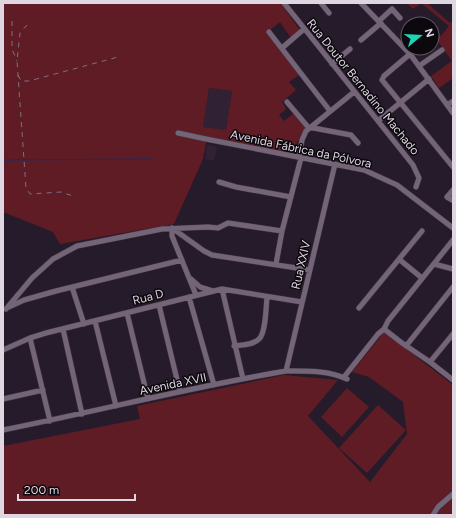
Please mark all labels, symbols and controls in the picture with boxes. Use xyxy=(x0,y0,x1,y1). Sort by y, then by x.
street label: Rua Doutor Bernadino Machado xyxy=(304,16,422,158)
north arrow xyxy=(400,16,440,56)
text: N xyxy=(422,27,437,39)
street label: Avenida Fábrica da Pólvora xyxy=(229,127,373,171)
street label: Rua XXIV xyxy=(289,239,314,291)
street label: Rua D xyxy=(131,286,165,308)
street label: Avenida XVII xyxy=(138,370,208,398)
scale bar xyxy=(18,476,135,502)
text: 200 m xyxy=(24,483,59,497)

